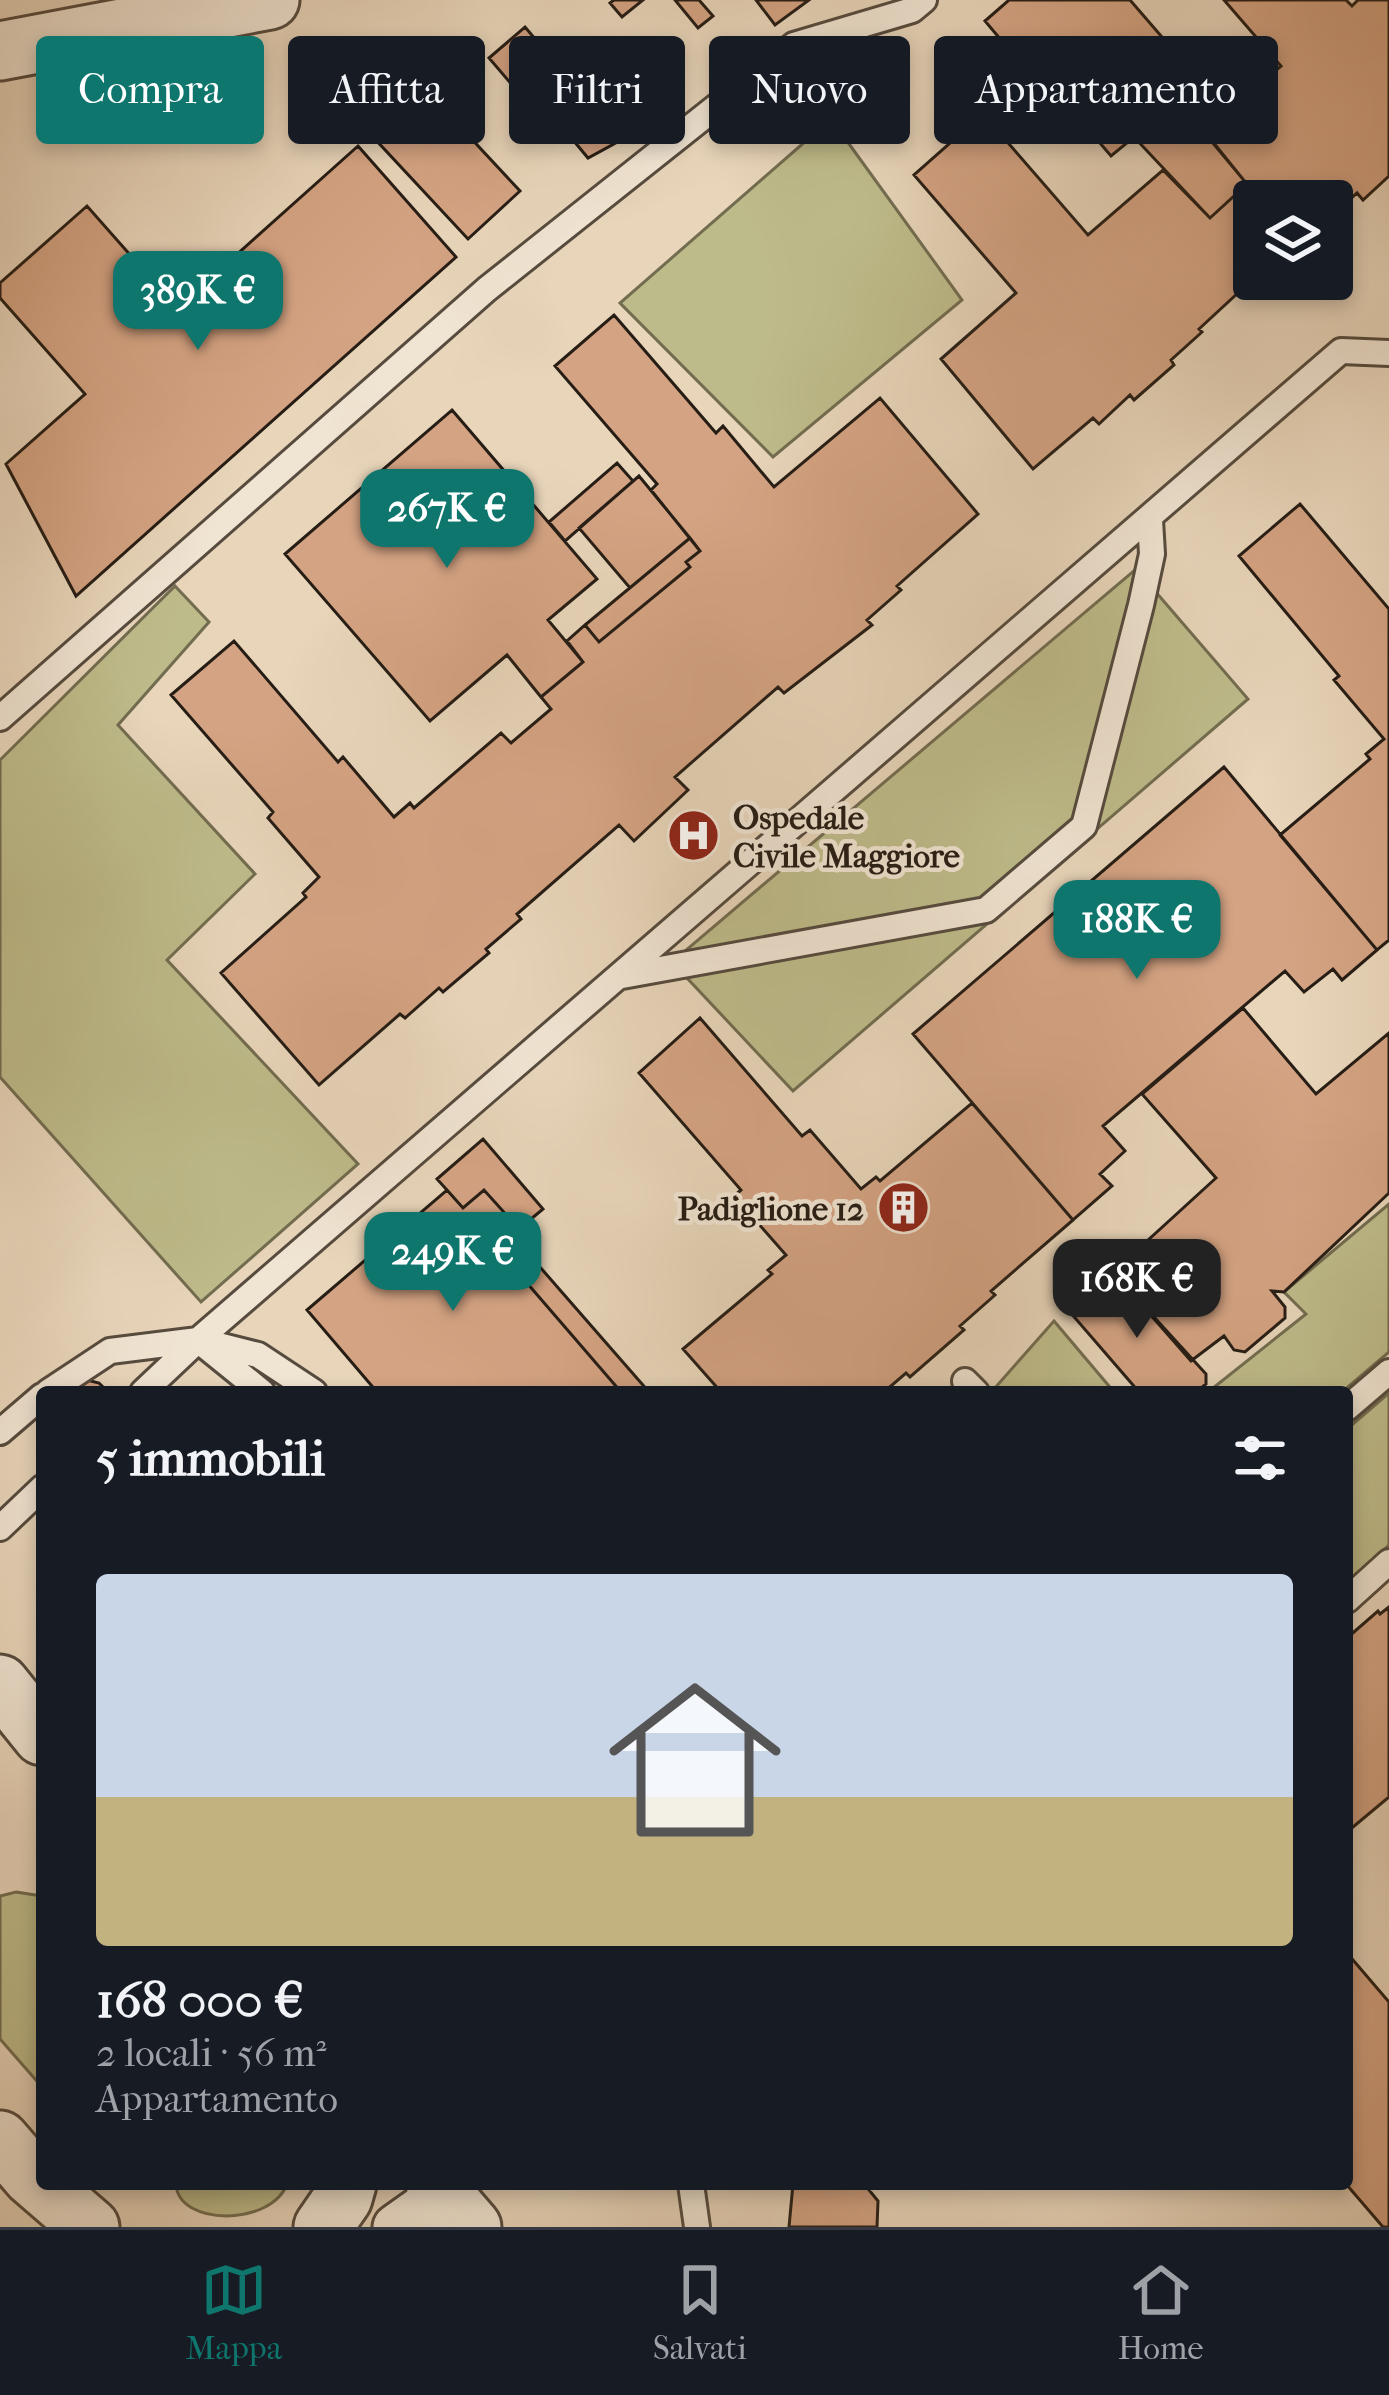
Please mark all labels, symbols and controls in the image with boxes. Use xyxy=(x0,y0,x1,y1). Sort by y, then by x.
chip: Compra xyxy=(36,36,264,144)
chip: Affitta xyxy=(288,36,485,144)
chip: Filtri xyxy=(509,36,685,144)
chip: Nuovo xyxy=(709,36,910,144)
chip: Appartamento xyxy=(934,36,1278,144)
map controls xyxy=(1233,180,1353,300)
button: layers xyxy=(1233,180,1353,300)
pin: 389K € xyxy=(100,251,296,353)
text: 389K € xyxy=(140,267,256,313)
pin: 267K € xyxy=(349,469,545,571)
text: 267K € xyxy=(387,485,507,531)
place label: Ospedale Civile Maggiore xyxy=(733,799,961,876)
hospital icon: Ospedale Civile Maggiore xyxy=(666,808,722,864)
pin: 188K € xyxy=(1039,880,1235,982)
text: 188K € xyxy=(1080,896,1194,942)
building icon: Padiglione 12 xyxy=(875,1180,931,1236)
place label: Padiglione 12 xyxy=(678,1190,864,1229)
pin: 249K € xyxy=(355,1212,551,1314)
text: 249K € xyxy=(391,1228,515,1274)
pin: 168K € xyxy=(1039,1239,1235,1341)
text: 168K € xyxy=(1080,1255,1194,1301)
icon: filters xyxy=(1227,1425,1293,1491)
text: 5 immobili xyxy=(96,1428,325,1488)
icon: home xyxy=(587,1652,803,1868)
text: 168 000 € xyxy=(96,1970,304,2030)
text: 2 locali · 56 m² xyxy=(96,2030,327,2076)
text: Appartamento xyxy=(96,2076,338,2122)
tab: Mappa xyxy=(185,2257,282,2368)
tab: Salvati xyxy=(653,2257,747,2368)
tab: Home xyxy=(1118,2257,1204,2368)

